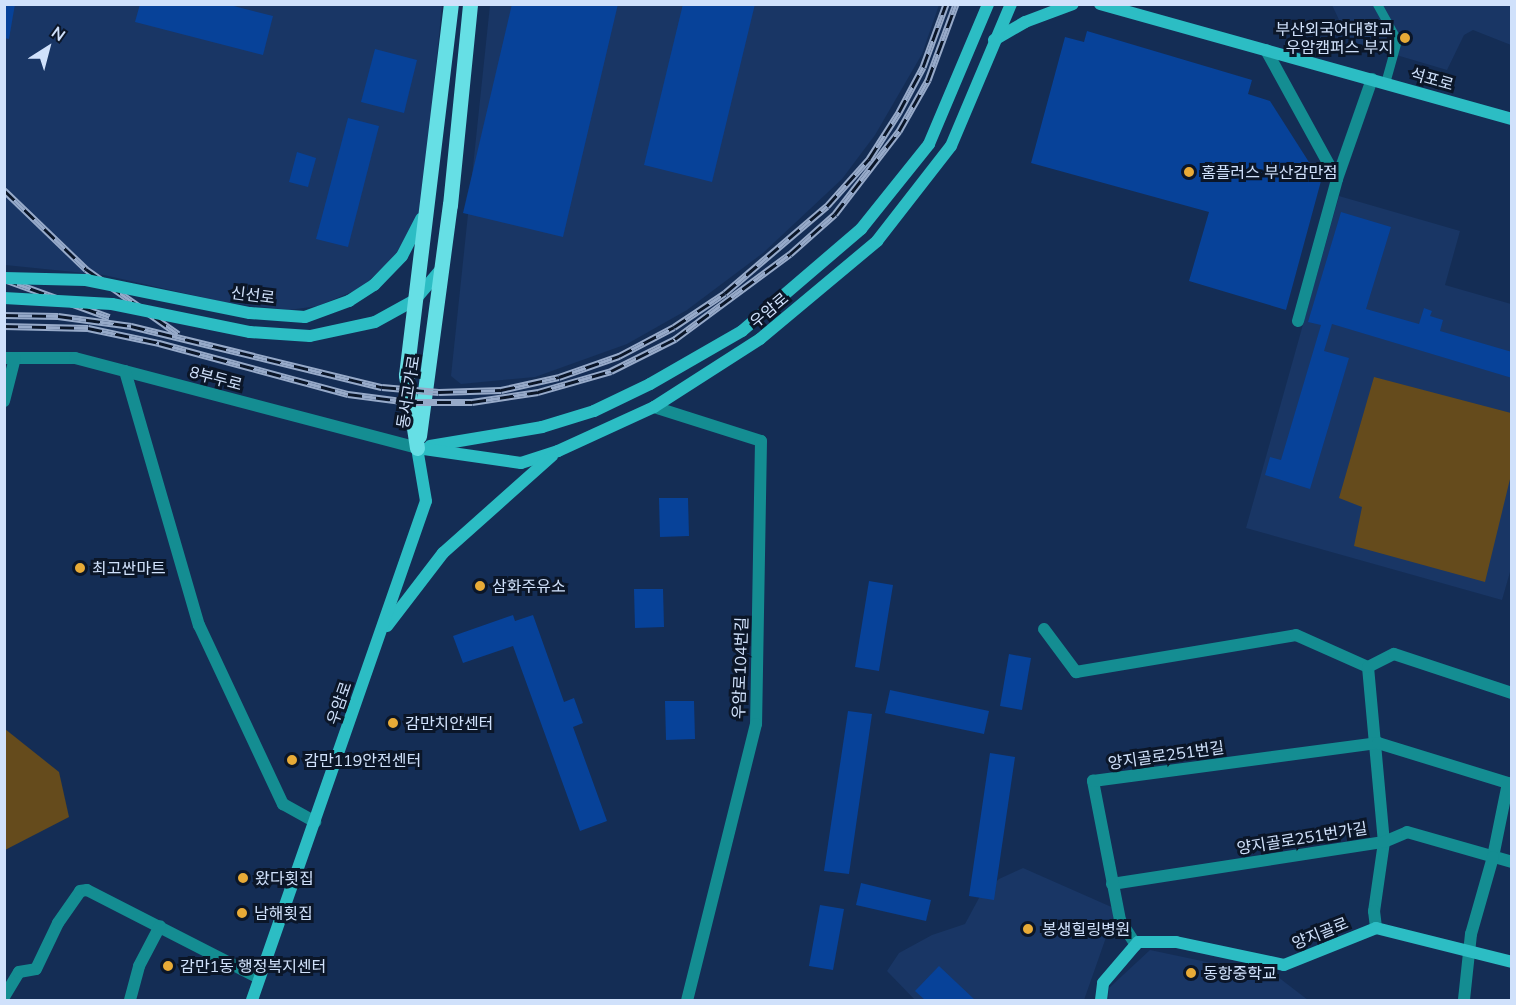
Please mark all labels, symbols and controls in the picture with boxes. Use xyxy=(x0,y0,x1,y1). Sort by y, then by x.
north arrow xyxy=(18,18,78,78)
place label: 부산외국어대학교 우암캠퍼스 부지 xyxy=(1275,19,1393,57)
text: N xyxy=(48,22,69,45)
marker: 부산외국어대학교 우암캠퍼스 부지 xyxy=(1398,31,1412,45)
street label: 석포로 xyxy=(1408,64,1456,94)
place label: 홈플러스 부산감만점 xyxy=(1201,162,1338,182)
marker: 홈플러스 부산감만점 xyxy=(1182,165,1196,179)
street label: 신선로 xyxy=(230,283,276,307)
street label: 우암로 xyxy=(746,288,792,332)
street label: 동서고가로 xyxy=(393,354,423,430)
street label: 8부두로 xyxy=(188,362,244,394)
place label: 최고싼마트 xyxy=(92,558,166,578)
marker: 최고싼마트 xyxy=(73,561,87,575)
place label: 삼화주유소 xyxy=(492,576,566,596)
marker: 삼화주유소 xyxy=(473,579,487,593)
street label: 우암로104번길 xyxy=(729,616,751,720)
street label: 우암로 xyxy=(323,679,355,727)
place label: 감만치안센터 xyxy=(405,713,493,733)
marker: 감만치안센터 xyxy=(386,716,400,730)
street label: 양지골로251번길 xyxy=(1107,737,1225,773)
place label: 감만119안전센터 xyxy=(304,750,421,770)
marker: 감만119안전센터 xyxy=(285,753,299,767)
street label: 양지골로251번가길 xyxy=(1235,818,1369,858)
place label: 왔다횟집 xyxy=(255,868,314,888)
marker: 왔다횟집 xyxy=(236,871,250,885)
place label: 남해횟집 xyxy=(254,903,313,923)
marker: 남해횟집 xyxy=(235,906,249,920)
street label: 양지골로 xyxy=(1289,913,1351,953)
place label: 봉생힐링병원 xyxy=(1042,919,1130,939)
marker: 봉생힐링병원 xyxy=(1019,920,1037,938)
place label: 감만1동 행정복지센터 xyxy=(180,956,326,976)
marker: 감만1동 행정복지센터 xyxy=(161,959,175,973)
place label: 동항중학교 xyxy=(1203,963,1277,983)
marker: 동항중학교 xyxy=(1184,966,1198,980)

